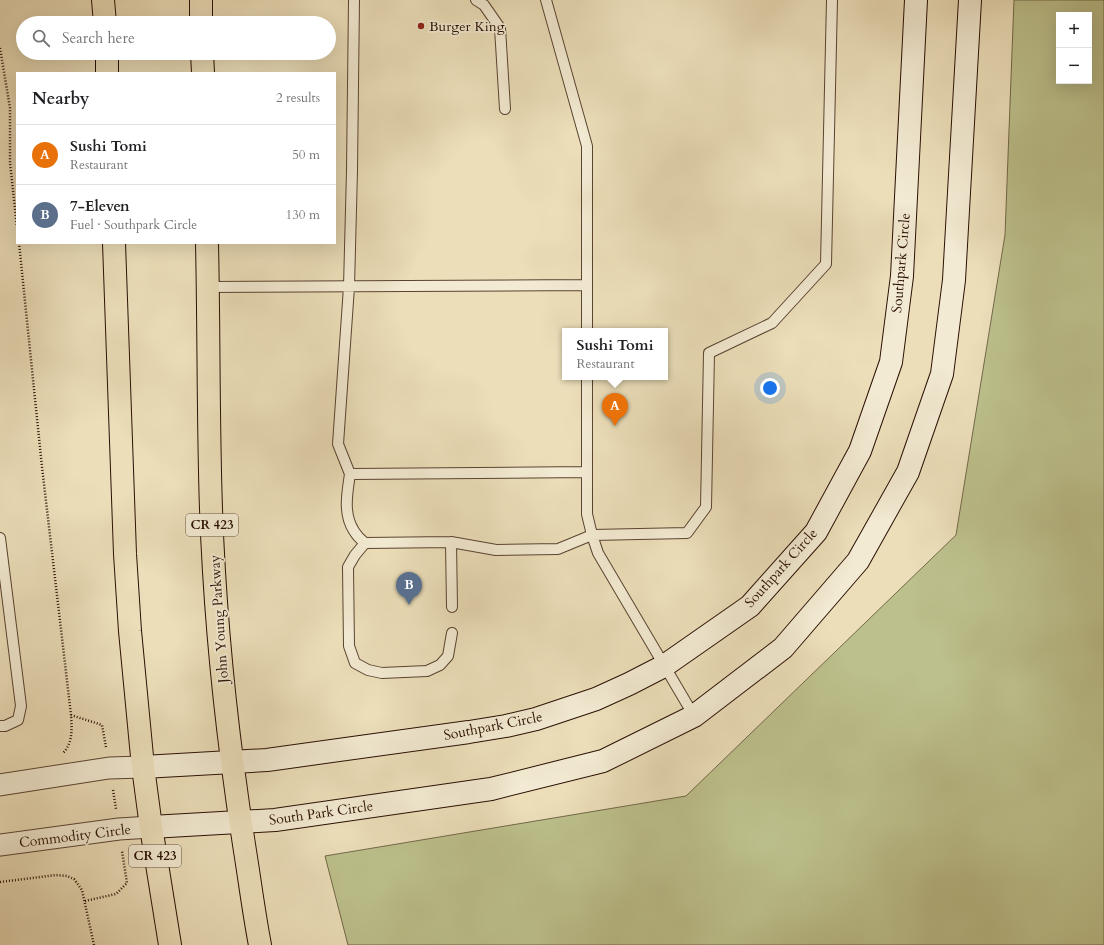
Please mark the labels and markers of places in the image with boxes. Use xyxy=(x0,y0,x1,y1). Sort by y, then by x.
place label: Burger King xyxy=(429,17,505,36)
marker: Burger King xyxy=(416,21,426,31)
pin: A xyxy=(602,393,628,426)
pin: B xyxy=(396,572,422,605)

